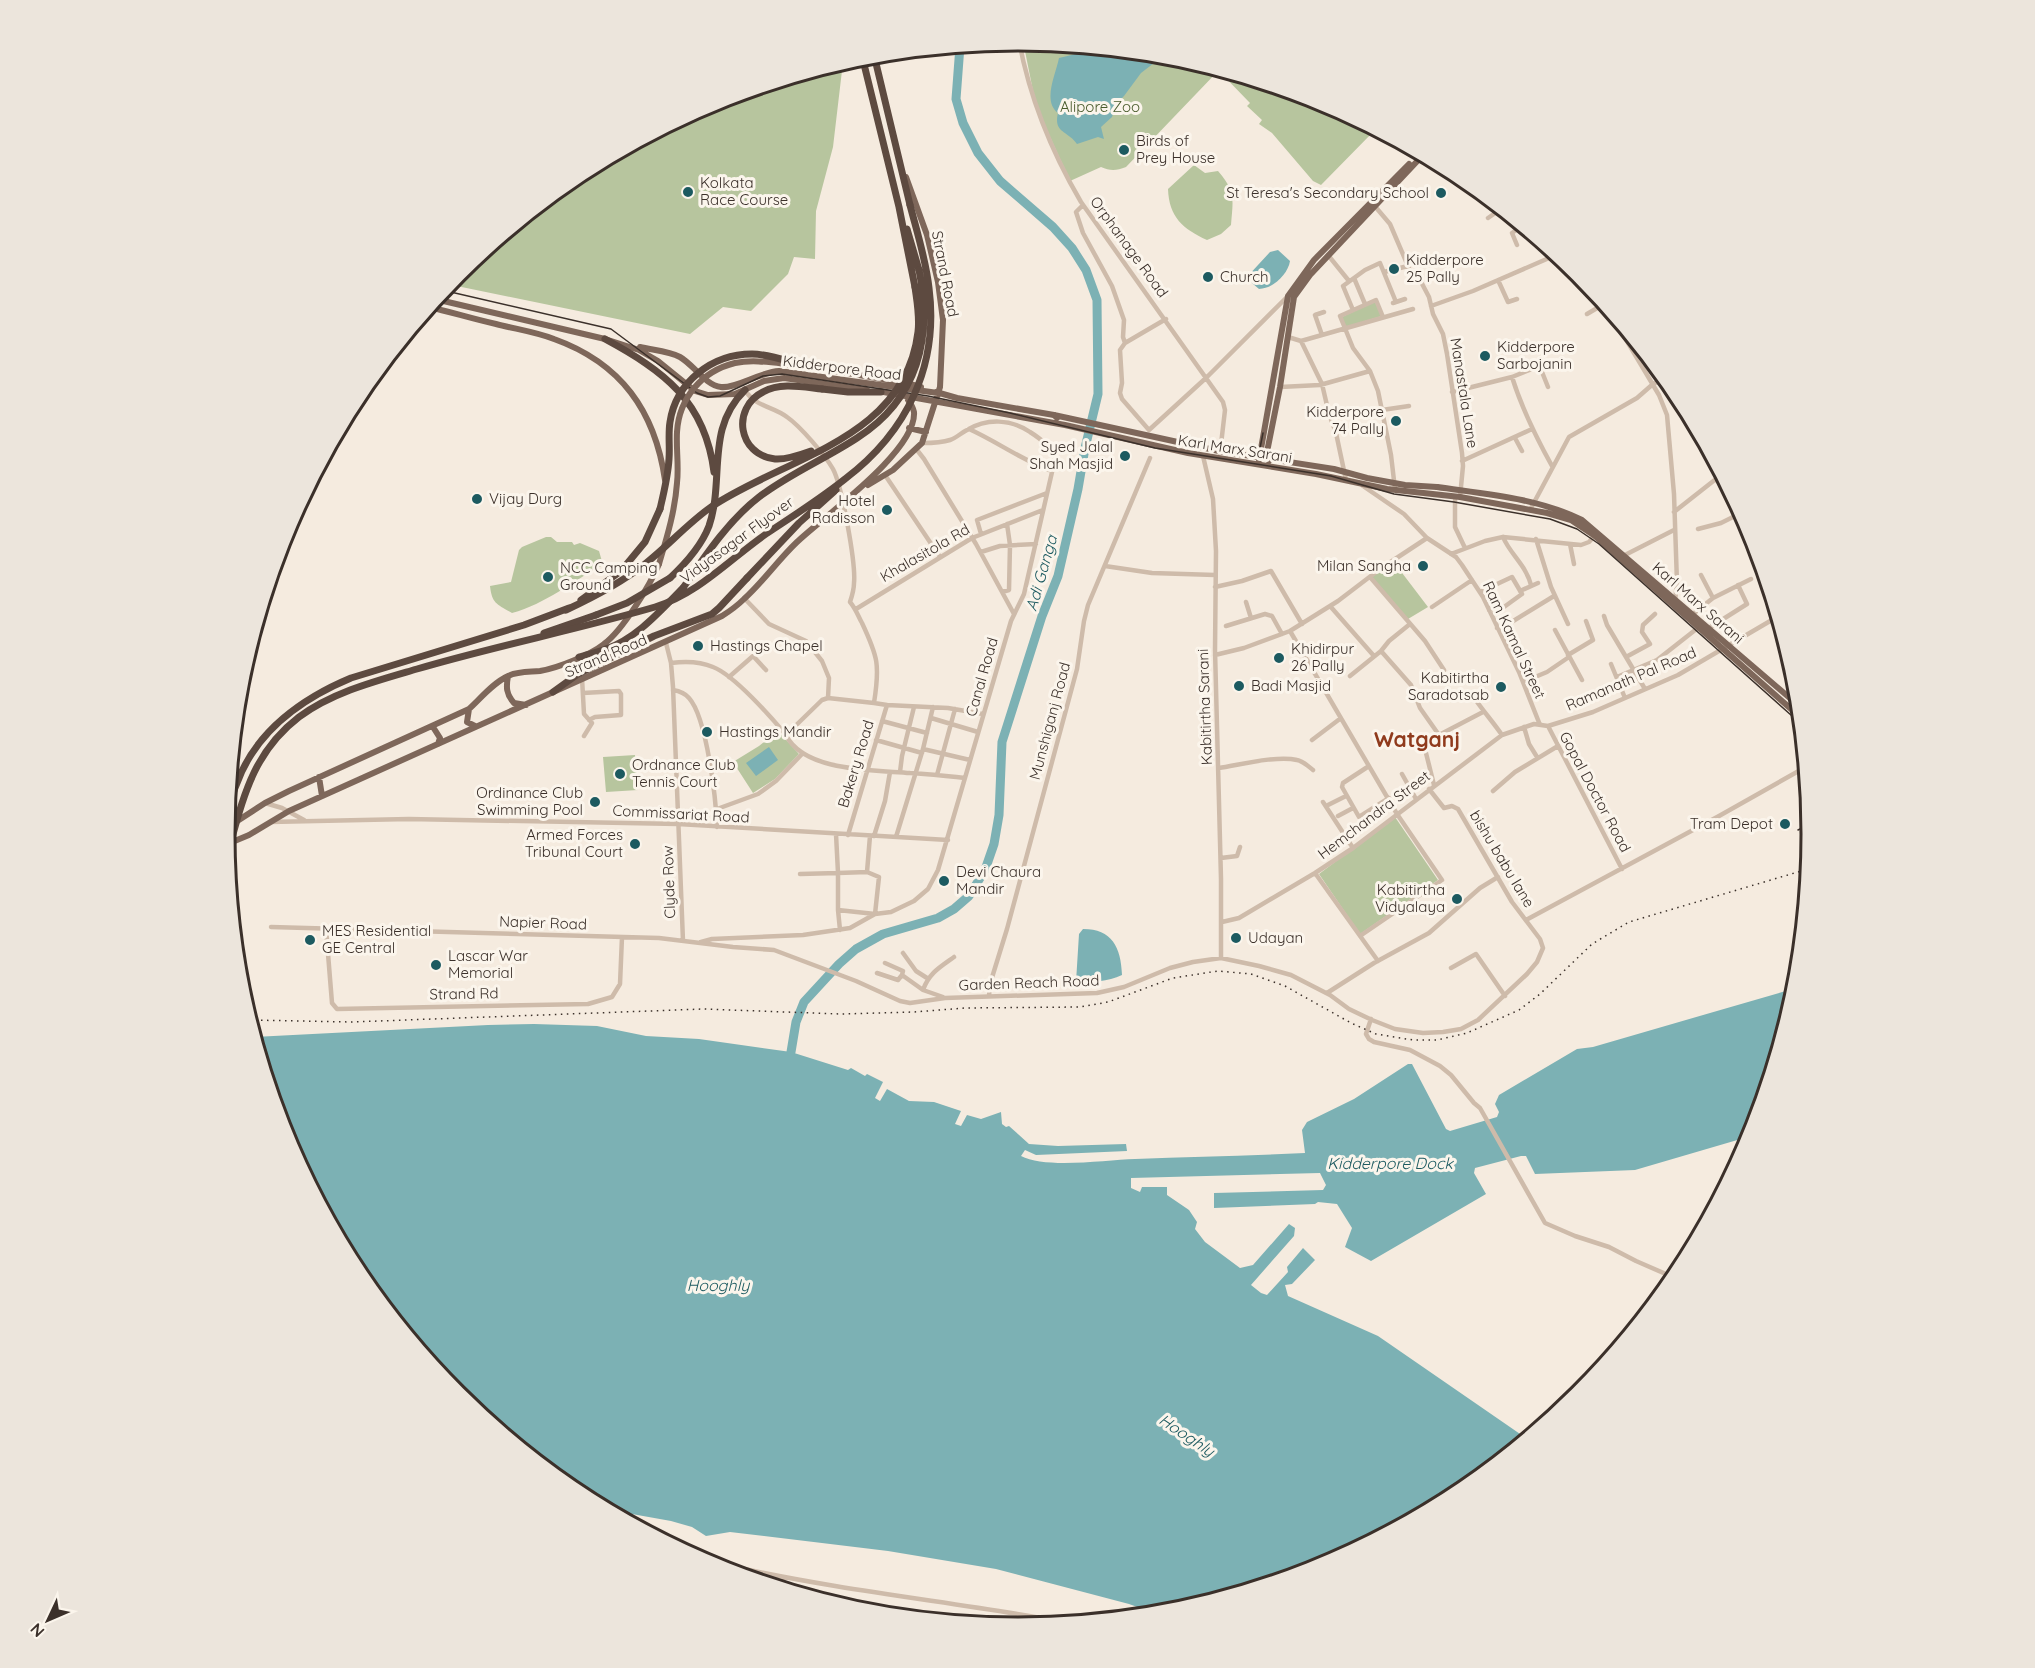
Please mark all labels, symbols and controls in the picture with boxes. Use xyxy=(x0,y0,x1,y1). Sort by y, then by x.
park label: Alipore Zoo xyxy=(1060,97,1140,116)
place label: Birds of Prey House xyxy=(1136,131,1215,167)
marker: Birds of Prey House xyxy=(1117,143,1131,157)
place label: Kolkata Race Course xyxy=(700,173,788,209)
place label: St Teresa's Secondary School xyxy=(1226,183,1429,202)
marker: Kolkata Race Course xyxy=(681,185,695,199)
marker: St Teresa's Secondary School xyxy=(1434,186,1448,200)
street label: Orphanage Road xyxy=(1086,192,1173,301)
street label: Strand Road xyxy=(928,229,963,319)
place label: Kidderpore 25 Pally xyxy=(1406,250,1484,286)
marker: Kidderpore 25 Pally xyxy=(1387,262,1401,276)
place label: Church xyxy=(1220,267,1269,286)
marker: Church xyxy=(1201,270,1215,284)
street label: Manastala Lane xyxy=(1446,336,1483,449)
place label: Kidderpore Sarbojanin xyxy=(1497,337,1575,373)
marker: Kidderpore Sarbojanin xyxy=(1478,349,1492,363)
street label: Kidderpore Road xyxy=(782,351,902,384)
place label: Kidderpore 74 Pally xyxy=(1306,402,1384,438)
marker: Kidderpore 74 Pally xyxy=(1389,414,1403,428)
street label: Karl Marx Sarani xyxy=(1177,430,1293,467)
place label: Syed Jalal Shah Masjid xyxy=(1029,437,1113,473)
marker: Syed Jalal Shah Masjid xyxy=(1118,449,1132,463)
place label: Vijay Durg xyxy=(489,489,562,508)
place label: Hotel Radisson xyxy=(812,491,875,527)
marker: Vijay Durg xyxy=(470,492,484,506)
street label: Vidyasagar Flyover xyxy=(676,492,797,587)
marker: Hotel Radisson xyxy=(880,503,894,517)
street label: Khalasitola Rd xyxy=(877,519,973,586)
water label: Adi Ganga xyxy=(1021,532,1062,613)
place label: Milan Sangha xyxy=(1317,556,1411,575)
place label: NCC Camping Ground xyxy=(560,558,658,594)
street label: Karl Marx Sarani xyxy=(1649,558,1748,648)
marker: Milan Sangha xyxy=(1416,559,1430,573)
marker: NCC Camping Ground xyxy=(541,570,555,584)
street label: Ram Kamal Street xyxy=(1479,578,1550,702)
street label: Strand Road xyxy=(562,630,650,681)
street label: Canal Road xyxy=(961,635,1002,719)
place label: Hastings Chapel xyxy=(710,636,823,655)
marker: Hastings Chapel xyxy=(691,639,705,653)
place label: Khidirpur 26 Pally xyxy=(1291,639,1355,675)
street label: Ramanath Pal Road xyxy=(1563,642,1699,715)
street label: Kabitirtha Sarani xyxy=(1193,648,1216,766)
marker: Khidirpur 26 Pally xyxy=(1272,651,1286,665)
street label: Munshiganj Road xyxy=(1025,660,1074,782)
place label: Kabitirtha Saradotsab xyxy=(1408,668,1489,704)
place label: Badi Masjid xyxy=(1251,676,1331,695)
marker: Badi Masjid xyxy=(1232,679,1246,693)
marker: Kabitirtha Saradotsab xyxy=(1494,680,1508,694)
street label: Bakery Road xyxy=(833,718,878,810)
place label: Hastings Mandir xyxy=(719,722,832,741)
marker: Hastings Mandir xyxy=(700,725,714,739)
district label: Watganj xyxy=(1374,726,1460,752)
street label: Gopal Doctor Road xyxy=(1556,728,1635,855)
place label: Ordnance Club Tennis Court xyxy=(632,755,736,791)
street label: Hemchandra Street xyxy=(1314,766,1434,863)
marker: Ordnance Club Tennis Court xyxy=(613,767,627,781)
place label: Ordinance Club Swimming Pool xyxy=(476,783,583,819)
marker: Ordinance Club Swimming Pool xyxy=(588,795,602,809)
street label: Commissariat Road xyxy=(612,800,750,827)
street label: bishu babu lane xyxy=(1466,807,1539,911)
place label: Tram Depot xyxy=(1690,814,1773,833)
marker: Tram Depot xyxy=(1778,817,1792,831)
place label: Armed Forces Tribunal Court xyxy=(525,825,623,861)
marker: Armed Forces Tribunal Court xyxy=(628,837,642,851)
street label: Clyde Row xyxy=(658,845,679,919)
place label: Devi Chaura Mandir xyxy=(956,862,1041,898)
marker: Devi Chaura Mandir xyxy=(937,874,951,888)
place label: Kabitirtha Vidyalaya xyxy=(1375,880,1445,916)
marker: Kabitirtha Vidyalaya xyxy=(1450,892,1464,906)
street label: Napier Road xyxy=(499,911,587,934)
place label: MES Residential GE Central xyxy=(322,921,431,957)
place label: Udayan xyxy=(1248,928,1303,947)
marker: Udayan xyxy=(1229,931,1243,945)
marker: MES Residential GE Central xyxy=(303,933,317,947)
place label: Lascar War Memorial xyxy=(448,946,528,982)
marker: Lascar War Memorial xyxy=(429,958,443,972)
street label: Garden Reach Road xyxy=(958,971,1100,994)
street label: Strand Rd xyxy=(429,983,499,1004)
water label: Kidderpore Dock xyxy=(1327,1153,1454,1173)
water label: Hooghly xyxy=(687,1275,750,1295)
water label: Hooghly xyxy=(1156,1409,1219,1461)
north arrow xyxy=(18,1590,78,1650)
text: N xyxy=(26,1619,48,1642)

